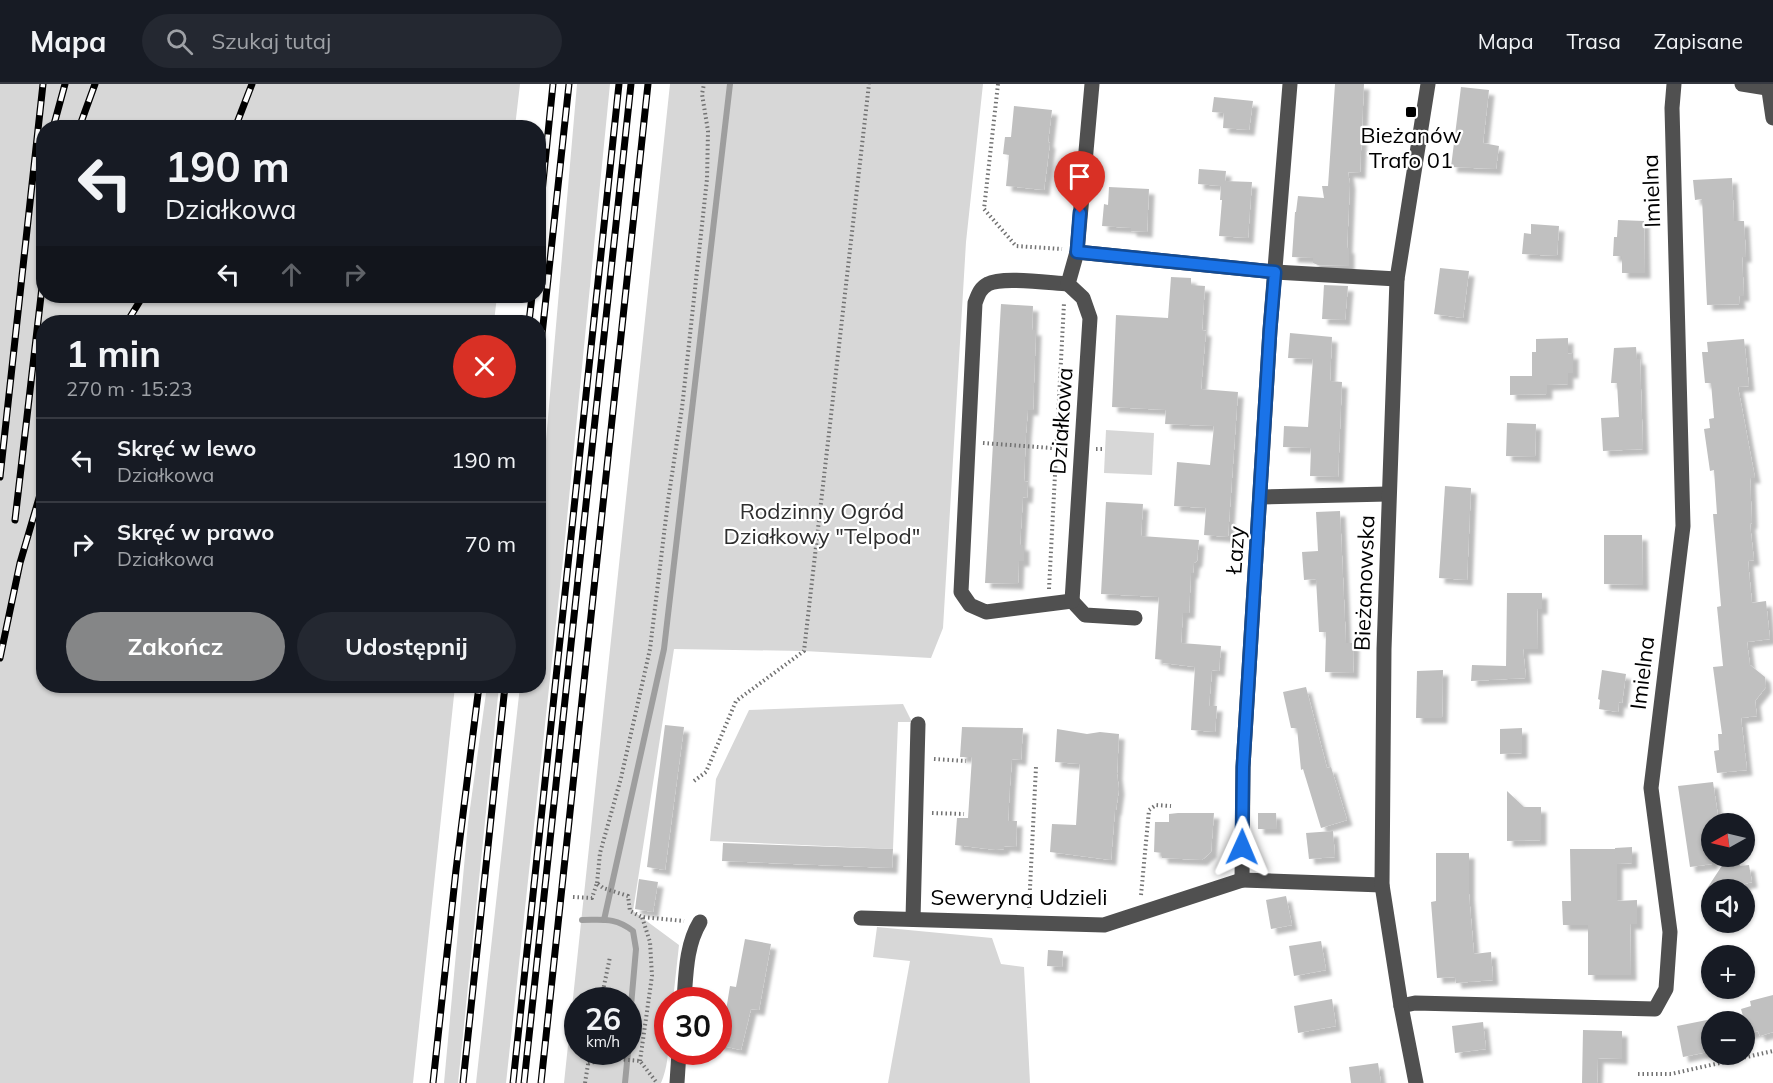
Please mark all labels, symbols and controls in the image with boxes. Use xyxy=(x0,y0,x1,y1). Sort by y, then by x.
search box xyxy=(142,14,562,68)
text: Mapa xyxy=(30,24,106,59)
icon: search xyxy=(163,25,196,58)
text: Szukaj tutaj xyxy=(211,27,331,55)
text: Mapa xyxy=(1478,28,1534,54)
text: Trasa xyxy=(1567,28,1621,54)
text: Zapisane xyxy=(1654,28,1743,54)
marker: Bieżanów Trafo 01 xyxy=(1404,105,1418,119)
place label: Bieżanów Trafo 01 xyxy=(1360,121,1462,174)
text: 190 m xyxy=(165,140,290,193)
icon: left xyxy=(66,144,144,222)
pin xyxy=(1054,151,1105,213)
street label: Imielna xyxy=(1636,154,1666,228)
icon: arrive xyxy=(1063,160,1096,193)
text: Działkowa xyxy=(165,192,296,226)
icon: left xyxy=(212,258,245,291)
icon: ahead xyxy=(275,258,308,291)
icon: right xyxy=(338,258,371,291)
text: 1 min xyxy=(66,331,161,376)
button: close xyxy=(453,335,516,398)
street label: Działkowa xyxy=(1043,367,1079,475)
text: 270 m · 15:23 xyxy=(66,376,192,401)
text: Skręć w lewo xyxy=(117,434,256,462)
icon: left xyxy=(66,444,99,477)
text: 190 m xyxy=(451,446,516,474)
text: Działkowa xyxy=(117,462,214,487)
park label: Rodzinny Ogród Działkowy "Telpod" xyxy=(724,497,920,550)
street label: Bieżanowska xyxy=(1348,514,1380,652)
text: Skręć w prawo xyxy=(117,518,274,546)
street label: Łazy xyxy=(1219,525,1251,576)
icon: right xyxy=(66,528,99,561)
text: 70 m xyxy=(465,530,516,558)
text: Działkowa xyxy=(117,546,214,571)
button: Zakończ xyxy=(66,612,285,681)
button: Udostępnij xyxy=(297,612,516,681)
street label: Imielna xyxy=(1624,635,1660,711)
north arrow xyxy=(1701,813,1755,867)
map controls xyxy=(1701,813,1755,1065)
position arrow xyxy=(1210,815,1274,879)
button: sound xyxy=(1701,879,1755,933)
street label: Seweryna Udzieli xyxy=(931,883,1107,911)
button: + xyxy=(1701,945,1755,999)
speed limit sign: 30 xyxy=(654,987,732,1065)
text: 26 xyxy=(585,1000,621,1038)
button: − xyxy=(1701,1011,1755,1065)
text: km/h xyxy=(586,1032,620,1051)

